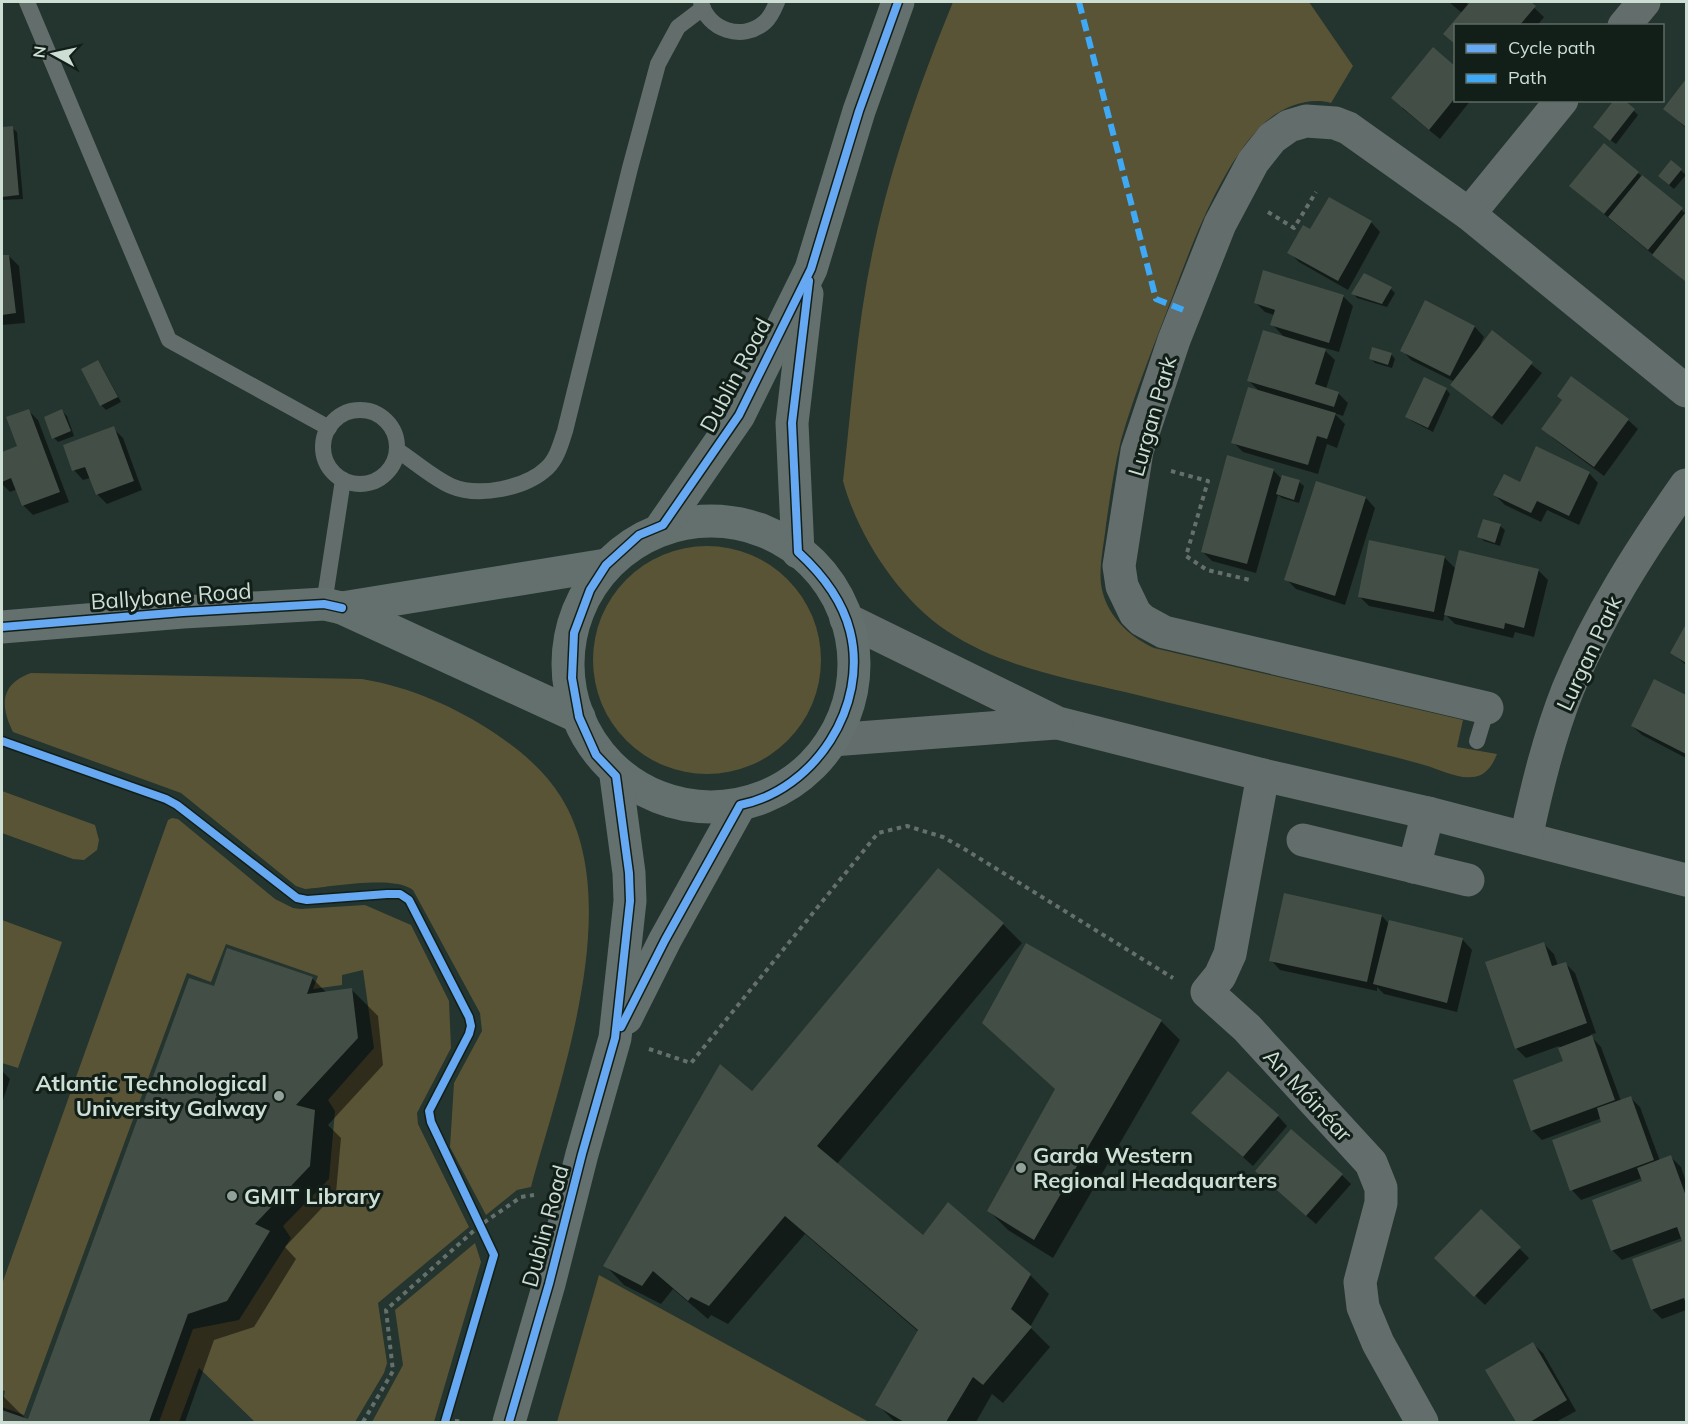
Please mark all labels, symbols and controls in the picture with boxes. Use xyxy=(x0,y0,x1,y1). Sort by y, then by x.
north arrow xyxy=(24,24,84,84)
legend xyxy=(1454,24,1664,102)
text: Cycle path xyxy=(1508,36,1595,59)
text: N xyxy=(28,45,50,59)
text: Path xyxy=(1508,66,1547,89)
street label: Dublin Road xyxy=(693,313,777,437)
street label: Lurgan Park xyxy=(1121,352,1183,479)
street label: Ballybane Road xyxy=(90,576,252,616)
street label: Lurgan Park xyxy=(1550,590,1628,715)
street label: An Móinéar xyxy=(1258,1042,1358,1148)
place label: Atlantic Technological University Galway xyxy=(35,1069,267,1122)
marker: Atlantic Technological University Galway xyxy=(272,1089,286,1103)
place label: Garda Western Regional Headquarters xyxy=(1033,1141,1277,1194)
marker: Garda Western Regional Headquarters xyxy=(1014,1161,1028,1175)
street label: Dublin Road xyxy=(515,1162,575,1290)
place label: GMIT Library xyxy=(244,1182,380,1210)
marker: GMIT Library xyxy=(225,1189,239,1203)

